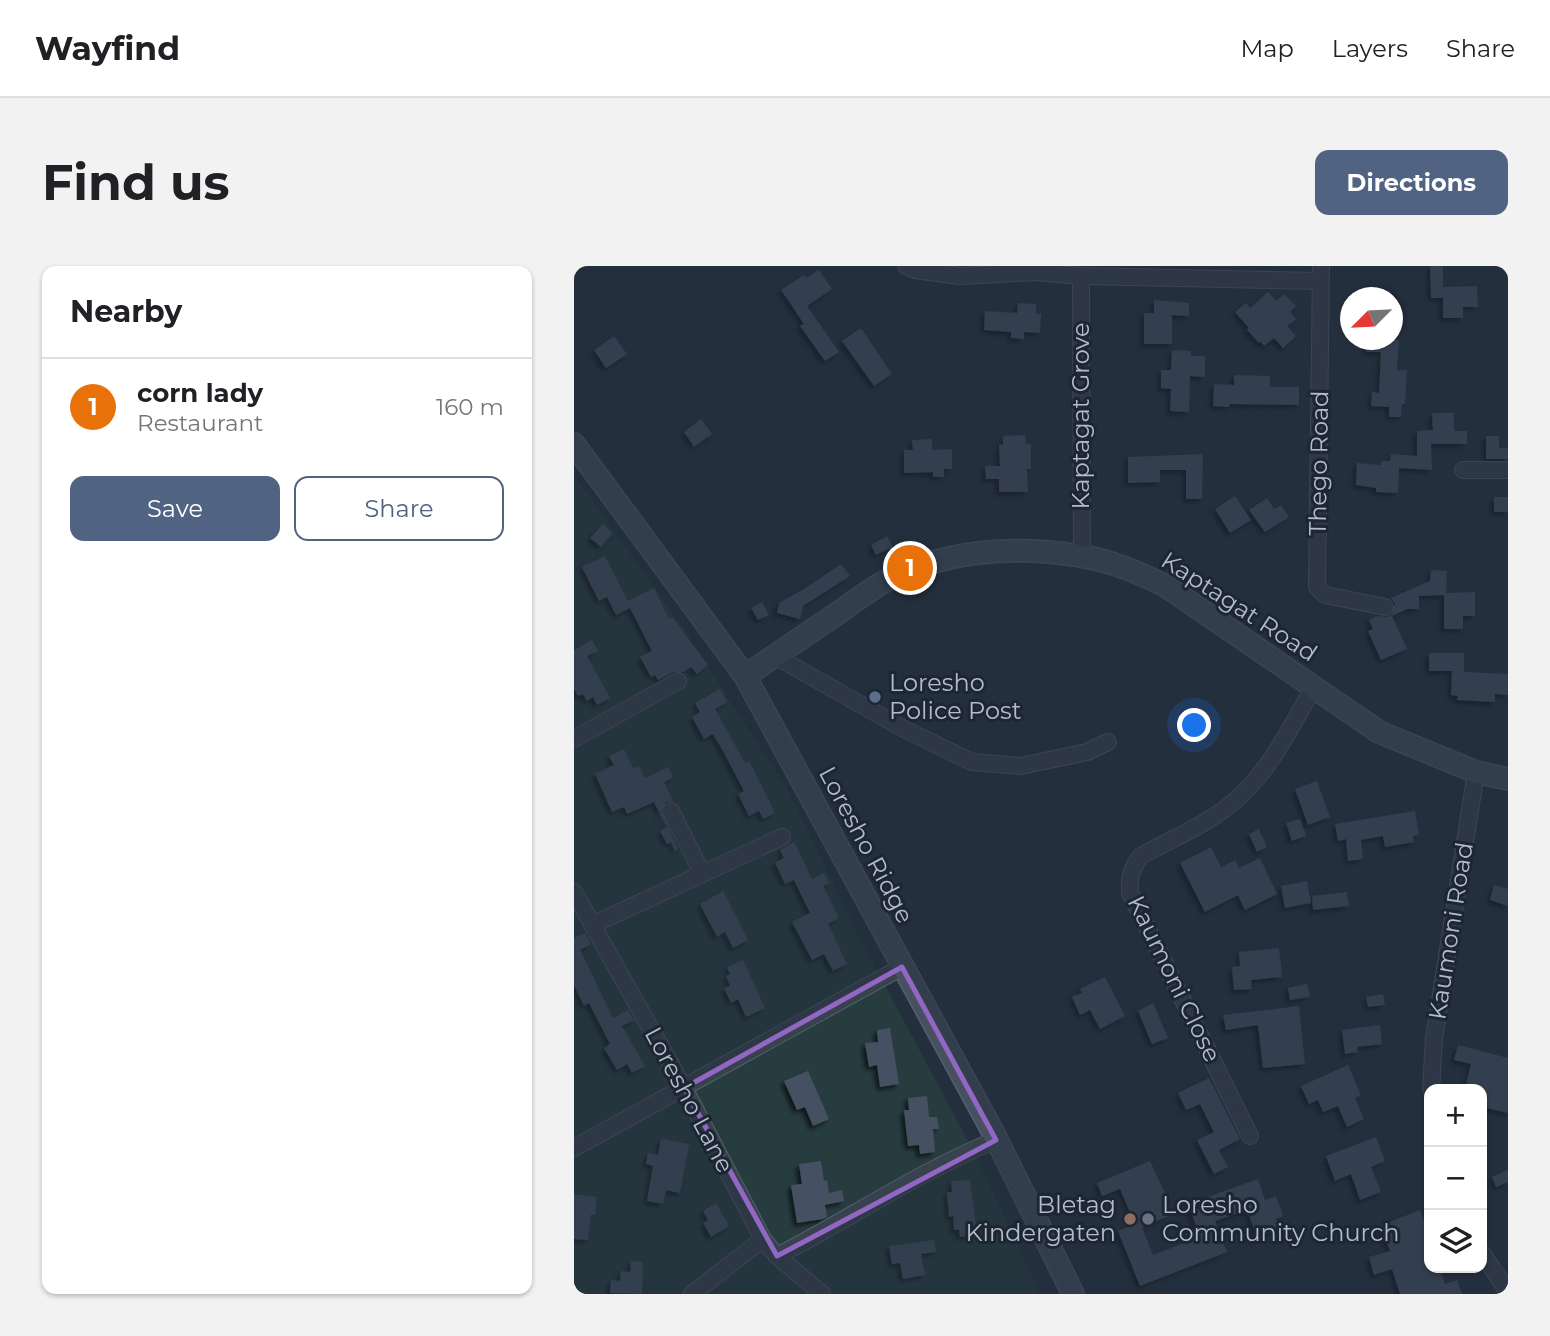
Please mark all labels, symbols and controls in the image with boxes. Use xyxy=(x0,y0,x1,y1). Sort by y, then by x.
text: Wayfind xyxy=(35,28,180,68)
text: Map xyxy=(1240,34,1294,63)
text: Layers xyxy=(1332,34,1408,63)
text: Share xyxy=(1446,34,1515,63)
button: Directions xyxy=(1315,150,1508,215)
text: Find us xyxy=(42,153,230,212)
north arrow xyxy=(1340,287,1403,350)
text: Nearby xyxy=(70,293,182,330)
street label: Kaptagat Grove xyxy=(1066,323,1095,509)
text: corn lady xyxy=(137,377,263,409)
street label: Thego Road xyxy=(1303,390,1334,536)
text: 1 xyxy=(88,393,98,421)
text: 160 m xyxy=(436,393,504,421)
text: Restaurant xyxy=(137,409,263,437)
button: Save xyxy=(70,476,280,541)
button: Share xyxy=(294,476,504,541)
pin: 1 xyxy=(887,542,933,594)
street label: Kaptagat Road xyxy=(1156,545,1323,668)
place label: Loresho Police Post xyxy=(889,668,1022,725)
marker: Loresho Police Post xyxy=(867,689,883,705)
your location xyxy=(1177,708,1211,742)
street label: Loresho Ridge xyxy=(813,762,920,928)
street label: Kaumoni Road xyxy=(1422,840,1479,1022)
street label: Kaumoni Close xyxy=(1122,891,1227,1067)
street label: Loresho Lane xyxy=(639,1022,740,1178)
map controls xyxy=(1424,1084,1487,1273)
button: + xyxy=(1424,1084,1487,1147)
button: − xyxy=(1424,1147,1487,1210)
place label: Bletag Kindergaten xyxy=(966,1190,1116,1247)
place label: Loresho Community Church xyxy=(1162,1190,1399,1247)
button: layers xyxy=(1424,1210,1487,1273)
marker: Bletag Kindergaten xyxy=(1122,1211,1138,1227)
marker: Loresho Community Church xyxy=(1140,1211,1156,1227)

